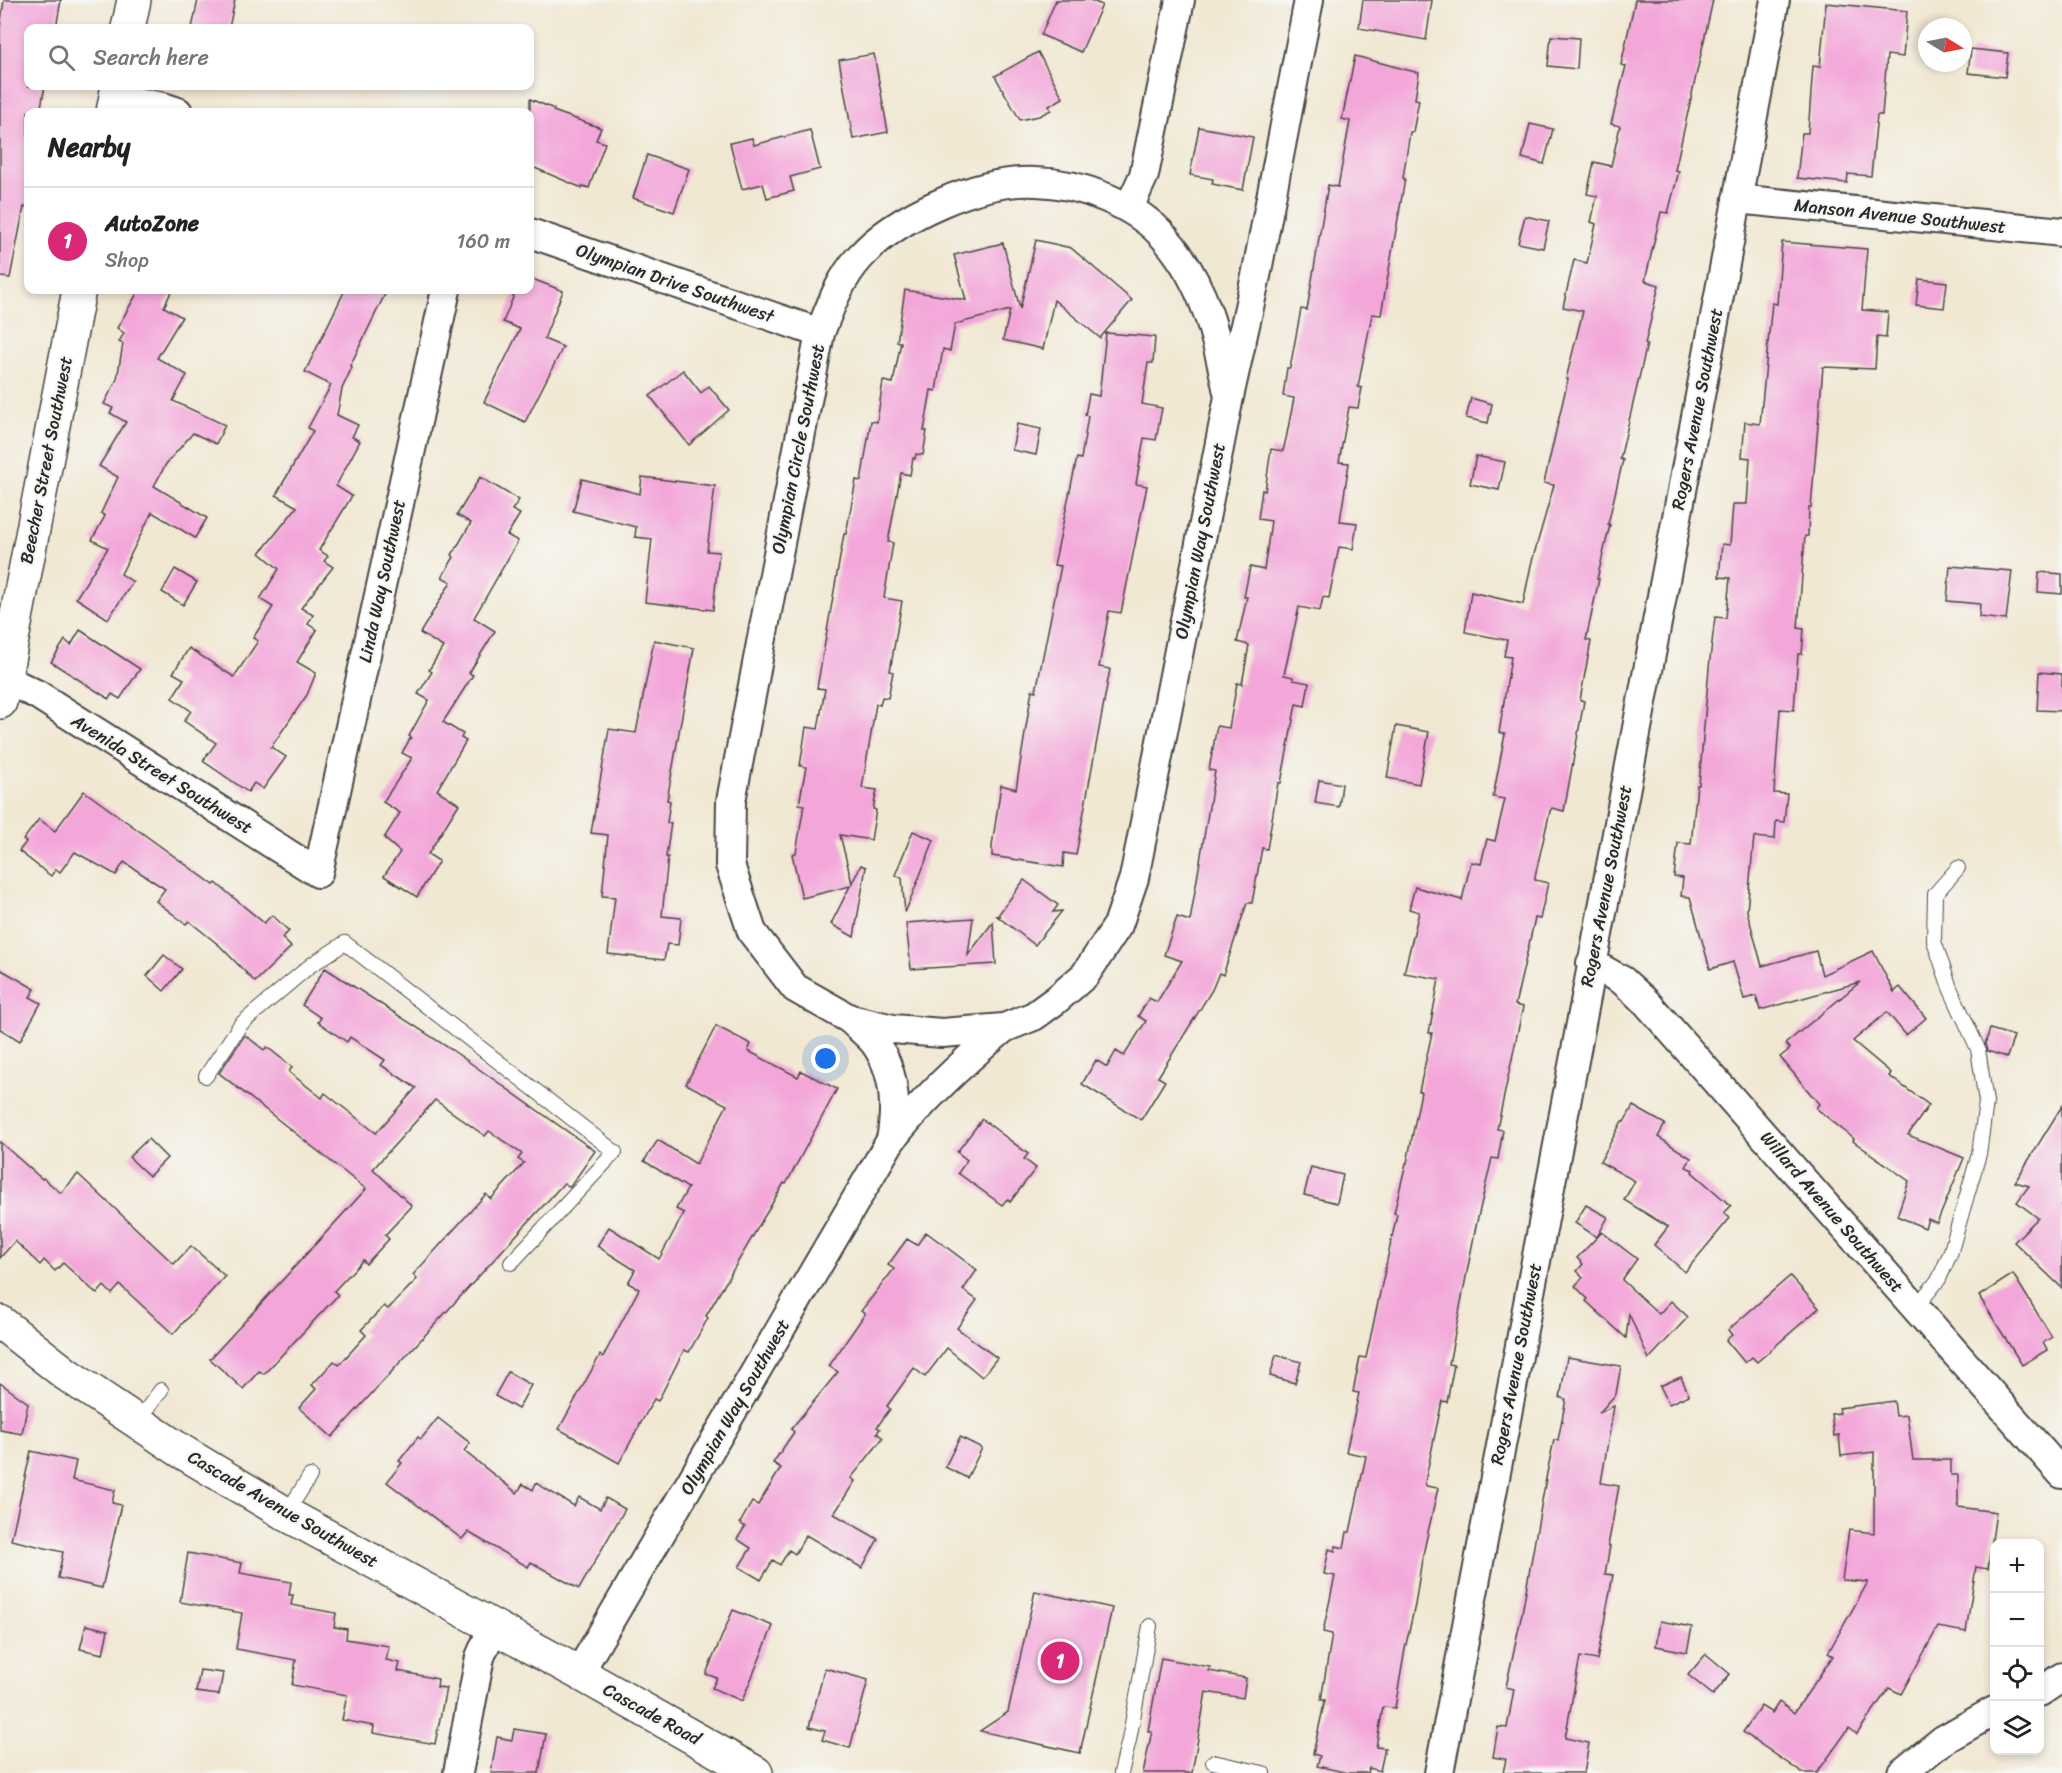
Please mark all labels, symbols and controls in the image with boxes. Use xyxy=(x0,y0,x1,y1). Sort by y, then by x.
north arrow xyxy=(1918,18,1972,72)
search box xyxy=(24,24,534,90)
text: Search here xyxy=(93,38,209,77)
icon: search xyxy=(45,41,78,74)
text: Nearby xyxy=(48,124,130,170)
street label: Manson Avenue Southwest xyxy=(1793,189,2007,243)
text: AutoZone xyxy=(105,204,199,243)
text: 1 xyxy=(63,224,72,259)
text: 160 m xyxy=(457,224,510,259)
street label: Olympian Drive Southwest xyxy=(572,234,779,332)
text: Shop xyxy=(105,243,149,278)
street label: Rogers Avenue Southwest xyxy=(1662,305,1732,513)
street label: Olympian Circle Southwest xyxy=(762,341,834,557)
street label: Beecher Street Southwest xyxy=(10,353,82,567)
street label: Olympian Way Southwest xyxy=(1165,440,1235,642)
street label: Linda Way Southwest xyxy=(349,496,415,666)
street label: Avenida Street Southwest xyxy=(64,704,259,843)
street label: Rogers Avenue Southwest xyxy=(1571,782,1641,990)
your location xyxy=(811,1044,840,1073)
street label: Willard Avenue Southwest xyxy=(1752,1123,1912,1301)
street label: Rogers Avenue Southwest xyxy=(1481,1260,1551,1468)
street label: Olympian Way Southwest xyxy=(671,1313,799,1501)
street label: Cascade Avenue Southwest xyxy=(181,1441,385,1577)
map controls xyxy=(1990,1539,2044,1755)
button: + xyxy=(1990,1539,2044,1593)
button: − xyxy=(1990,1593,2044,1647)
pin: 1 xyxy=(1040,1638,1080,1684)
button: locate xyxy=(1990,1647,2044,1701)
street label: Cascade Road xyxy=(597,1674,708,1755)
button: layers xyxy=(1990,1701,2044,1755)

